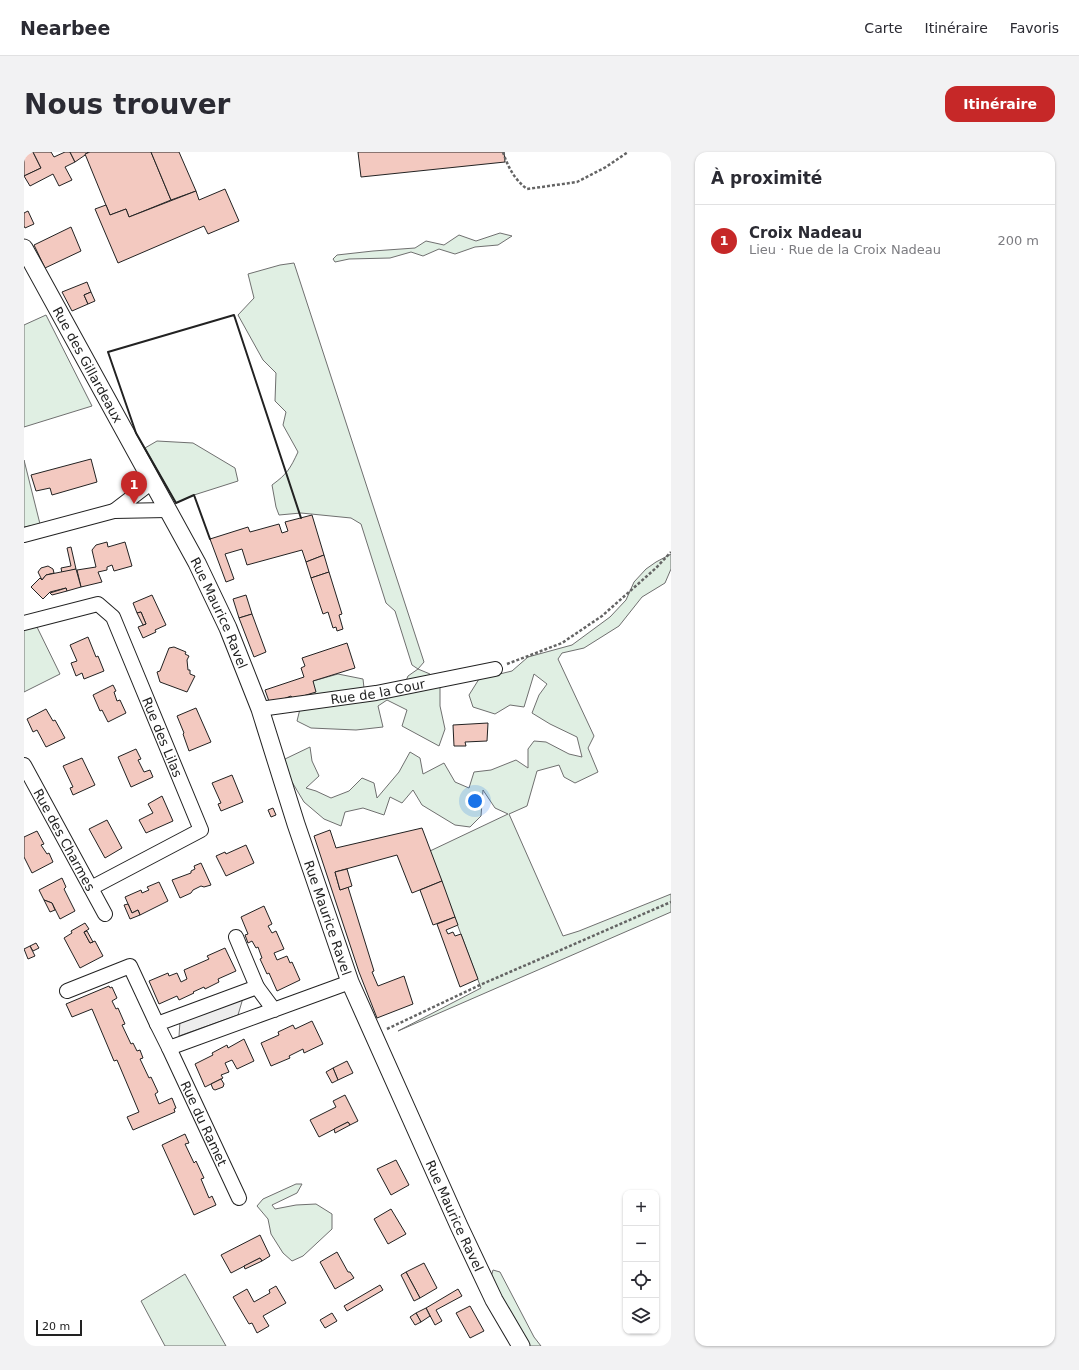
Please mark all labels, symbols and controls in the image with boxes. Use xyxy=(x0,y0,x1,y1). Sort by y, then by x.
text: Nearbee xyxy=(20,17,110,39)
text: Carte xyxy=(864,20,903,36)
text: Itinéraire xyxy=(925,20,988,36)
text: Favoris xyxy=(1010,20,1059,36)
button: Itinéraire xyxy=(945,86,1055,122)
text: Nous trouver xyxy=(24,88,230,121)
text: À proximité xyxy=(711,168,822,188)
text: Croix Nadeau xyxy=(749,224,862,242)
text: 1 xyxy=(719,233,729,248)
text: 200 m xyxy=(997,233,1039,248)
text: Lieu · Rue de la Croix Nadeau xyxy=(749,242,941,257)
street label: Rue des Gillardeaux xyxy=(50,304,126,426)
pin: 1 xyxy=(121,471,147,504)
street label: Rue Maurice Ravel xyxy=(188,554,251,671)
street label: Rue de la Cour xyxy=(329,676,427,707)
street label: Rue des Lilas xyxy=(139,695,186,779)
street label: Rue des Charmes xyxy=(31,786,98,893)
your location xyxy=(465,791,485,811)
street label: Rue Maurice Ravel xyxy=(301,858,355,977)
street label: Rue du Ramet xyxy=(178,1078,230,1168)
street label: Rue Maurice Ravel xyxy=(423,1158,487,1274)
map controls xyxy=(623,1190,659,1334)
button: + xyxy=(623,1190,659,1226)
button: − xyxy=(623,1226,659,1262)
button: locate xyxy=(623,1262,659,1298)
button: layers xyxy=(623,1298,659,1334)
scale bar xyxy=(36,1318,82,1337)
text: 20 m xyxy=(42,1320,70,1333)

